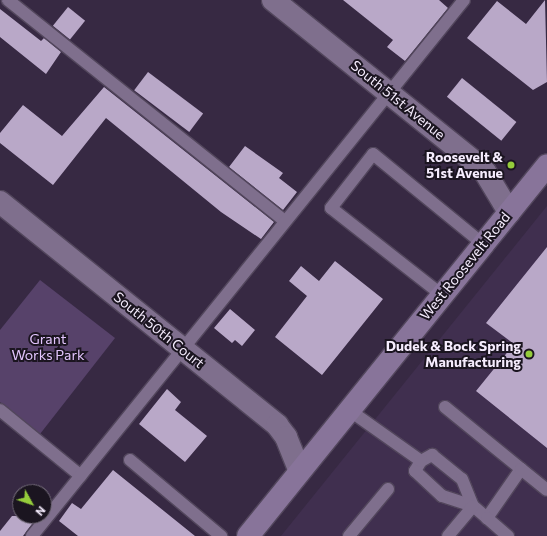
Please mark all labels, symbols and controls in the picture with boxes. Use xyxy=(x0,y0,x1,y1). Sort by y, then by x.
street label: South 51st Avenue xyxy=(348,57,448,143)
place label: Roosevelt & 51st Avenue xyxy=(426,149,503,182)
marker: Roosevelt & 51st Avenue xyxy=(506,160,516,170)
street label: West Roosevelt Road xyxy=(416,209,514,323)
street label: South 50th Court xyxy=(110,288,208,372)
park label: Grant Works Park xyxy=(11,331,85,364)
place label: Dudek & Bock Spring Manufacturing xyxy=(386,338,521,370)
marker: Dudek & Bock Spring Manufacturing xyxy=(524,349,534,359)
north arrow xyxy=(12,484,52,524)
text: N xyxy=(33,504,48,519)

